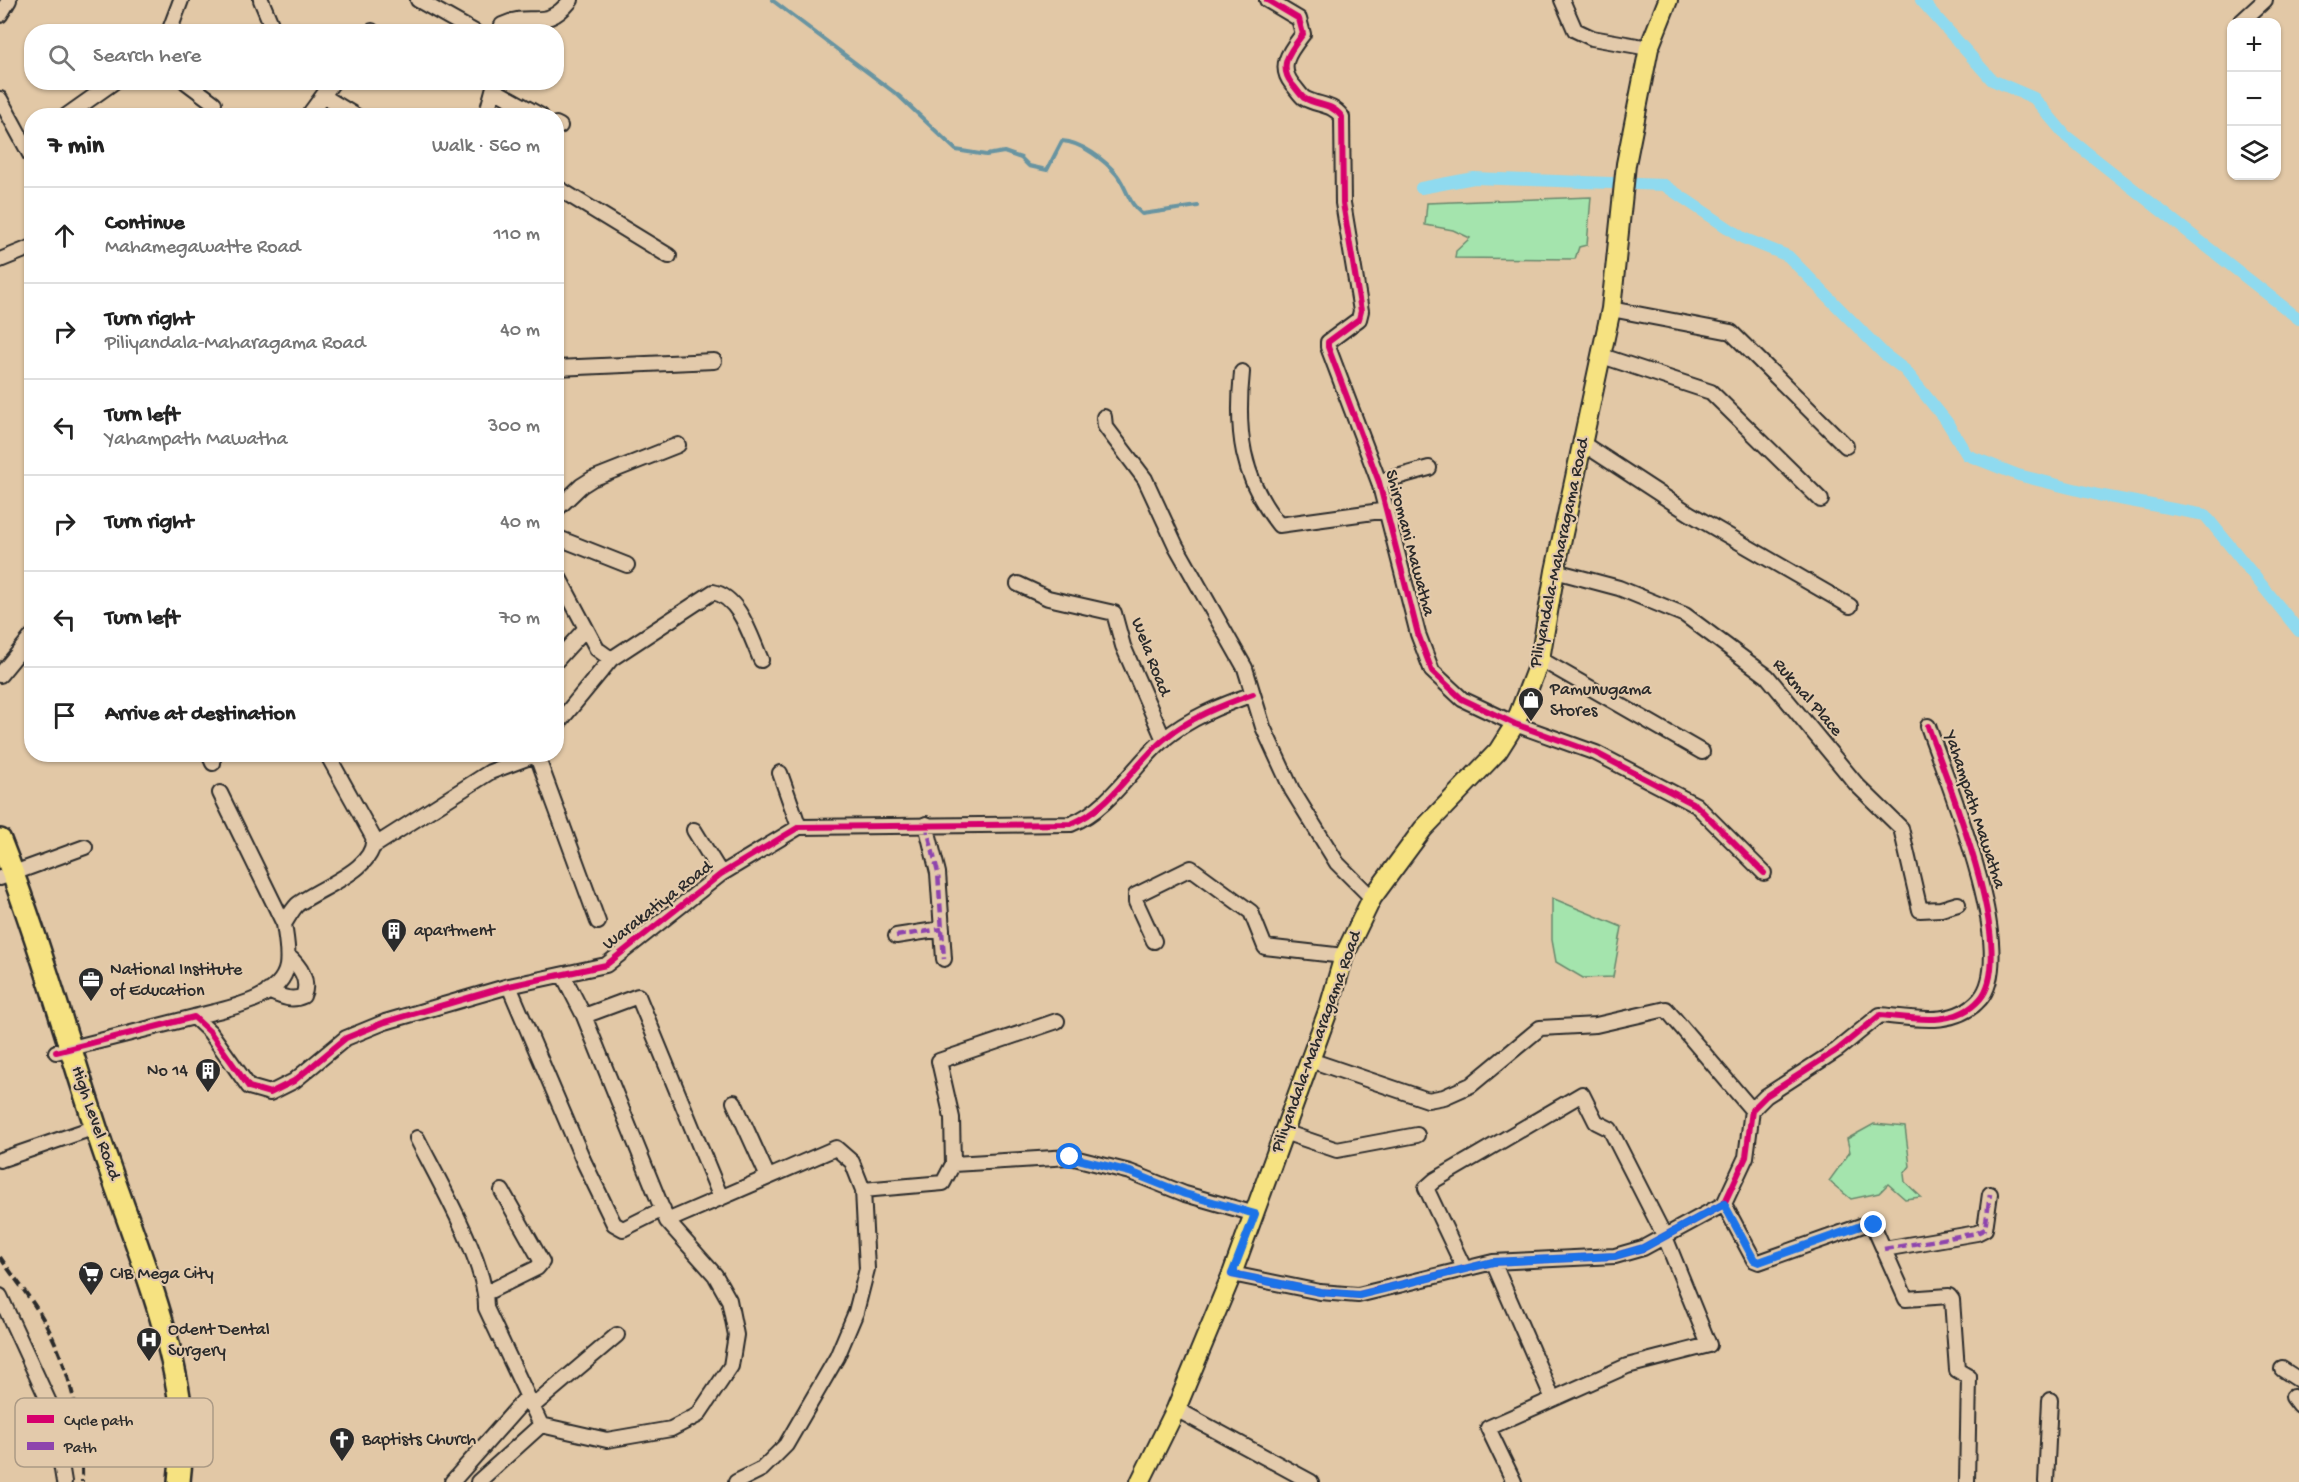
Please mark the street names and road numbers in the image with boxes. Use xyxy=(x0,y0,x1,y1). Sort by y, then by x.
street label: Piliyandala-Maharagama Road xyxy=(1525,435,1595,671)
street label: Shiromani Mawatha xyxy=(1379,468,1439,619)
street label: Wela Road xyxy=(1125,615,1175,700)
street label: Rukmal Place xyxy=(1768,655,1847,742)
street label: Yahampath Mawatha xyxy=(1938,727,2010,892)
street label: Warakatiya Road xyxy=(599,856,718,955)
street label: Piliyandala-Maharagama Road xyxy=(1267,927,1367,1157)
street label: High Level Road xyxy=(66,1063,125,1184)

